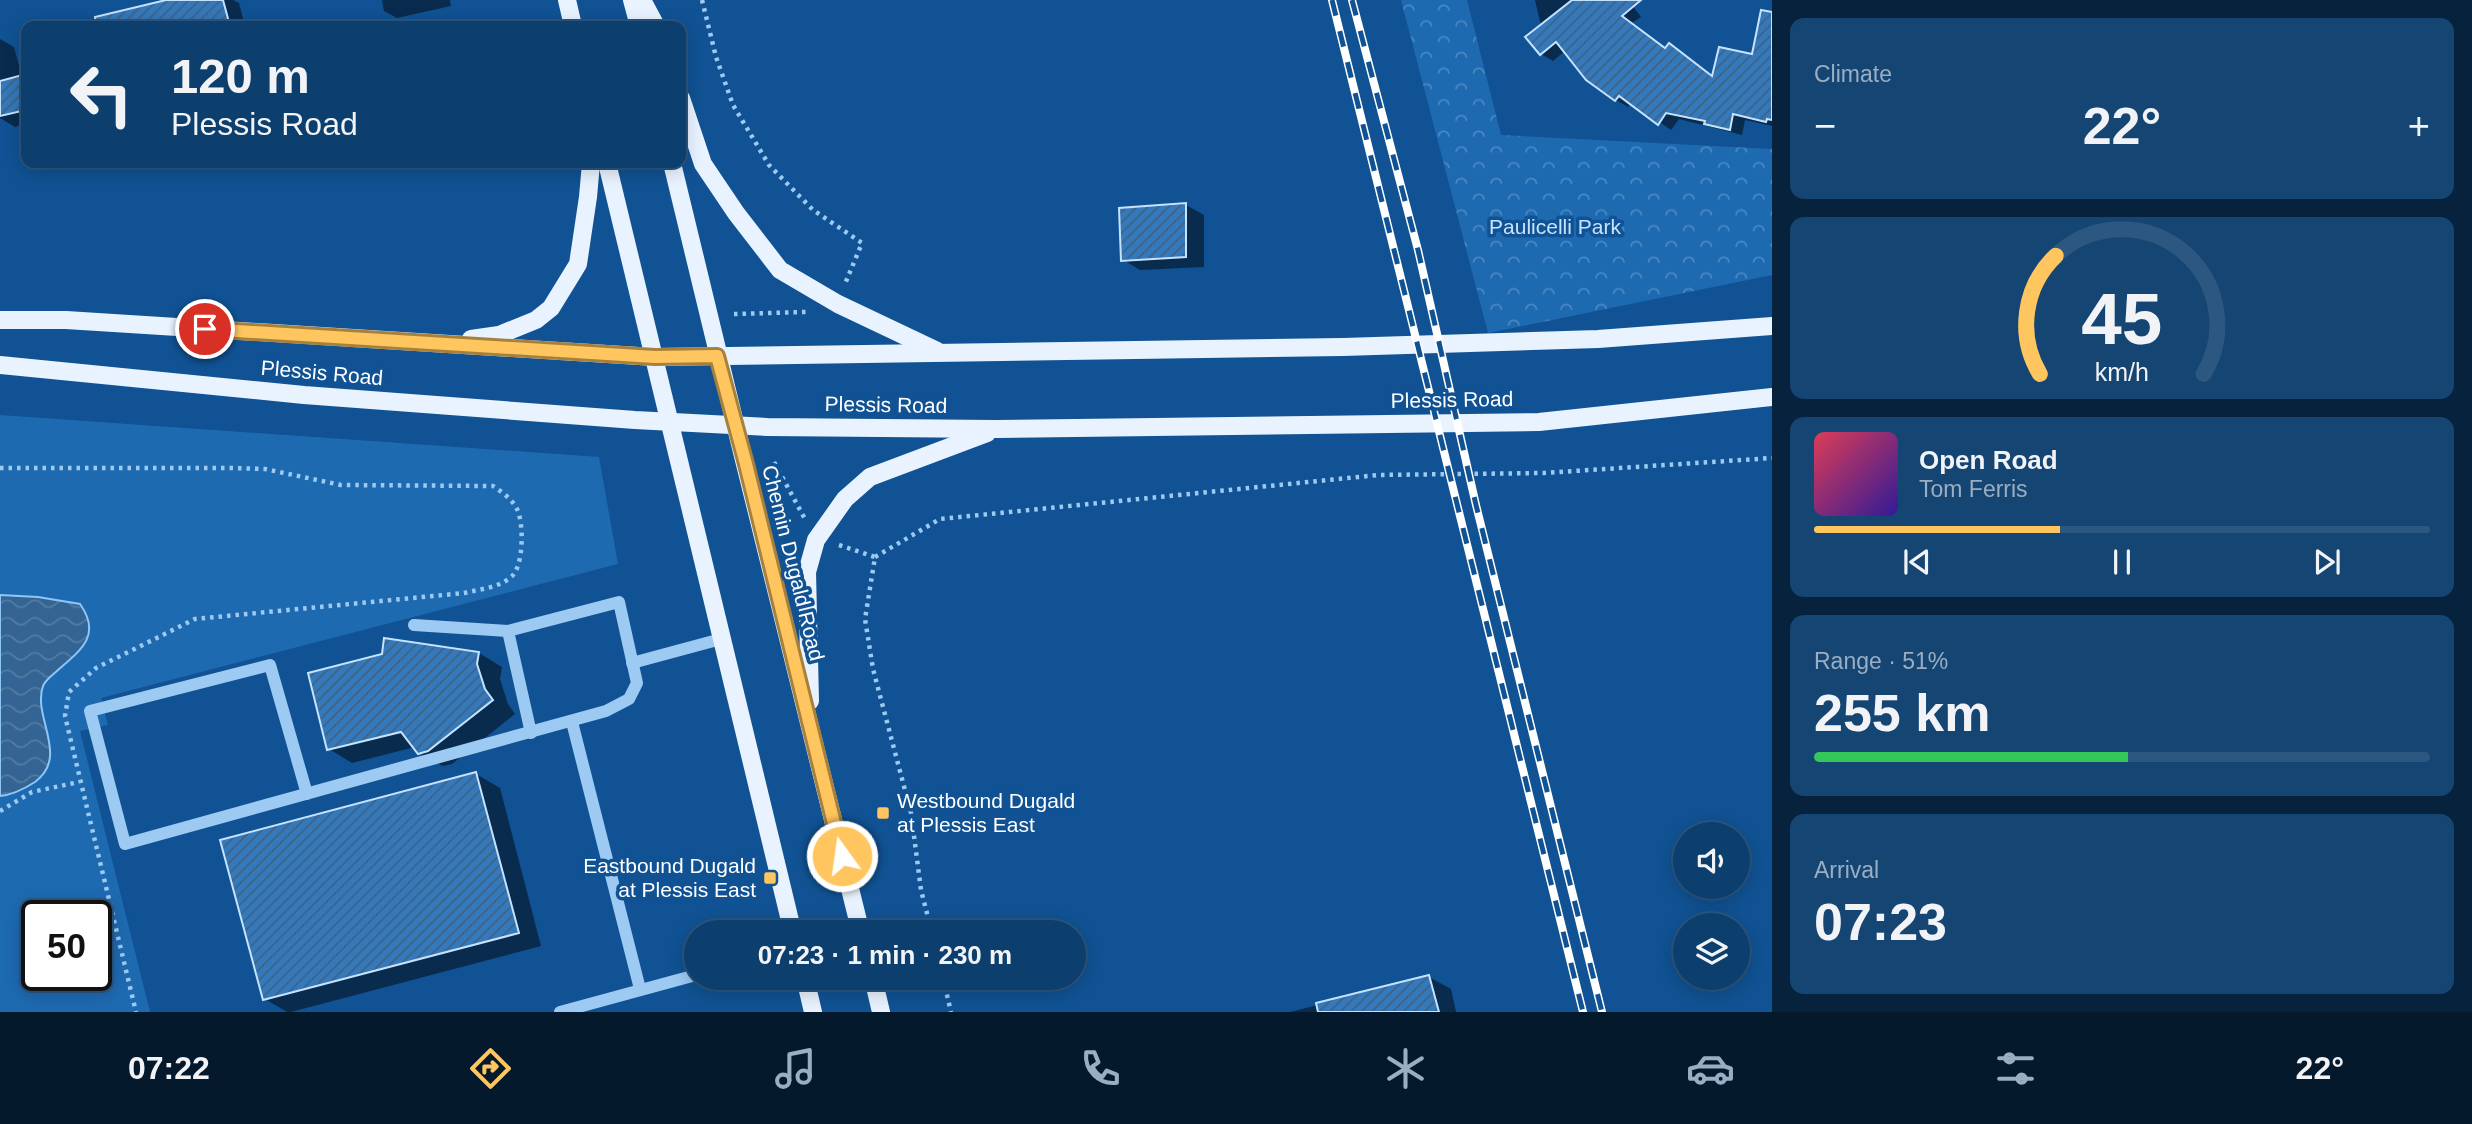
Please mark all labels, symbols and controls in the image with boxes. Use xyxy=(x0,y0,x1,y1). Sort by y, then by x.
icon: left xyxy=(56,49,147,140)
text: 120 m xyxy=(171,49,310,103)
text: Climate xyxy=(1814,61,1892,87)
text: 22° xyxy=(2083,97,2161,155)
text: − xyxy=(1814,105,1836,147)
text: + xyxy=(2408,105,2430,147)
text: Plessis Road xyxy=(171,106,358,142)
park label: Paulicelli Park xyxy=(1489,215,1621,238)
text: 45 xyxy=(2082,278,2162,359)
pin xyxy=(175,299,235,359)
icon: arrive xyxy=(186,310,224,348)
street label: Plessis Road xyxy=(260,356,384,389)
text: km/h xyxy=(2095,357,2149,385)
street label: Plessis Road xyxy=(1391,387,1513,412)
street label: Plessis Road xyxy=(825,392,947,417)
text: Open Road xyxy=(1919,445,2058,475)
street label: Chemin Dugald Road xyxy=(758,463,829,663)
text: Tom Ferris xyxy=(1919,476,2028,502)
icon: previous xyxy=(1898,543,1936,581)
icon: pause xyxy=(2103,543,2141,581)
icon: next xyxy=(2308,543,2346,581)
text: Range · 51% xyxy=(1814,648,1948,674)
text: 255 km xyxy=(1814,684,1990,742)
place label: Westbound Dugald at Plessis East xyxy=(897,789,1075,836)
marker: Westbound Dugald at Plessis East xyxy=(875,805,891,821)
position arrow xyxy=(805,819,879,893)
map controls xyxy=(1673,822,1750,990)
button: sound xyxy=(1673,822,1750,899)
place label: Eastbound Dugald at Plessis East xyxy=(583,854,756,901)
text: Arrival xyxy=(1814,857,1879,883)
marker: Eastbound Dugald at Plessis East xyxy=(762,870,778,886)
text: 07:23 xyxy=(1814,893,1947,951)
speed limit sign: 50 xyxy=(21,900,112,991)
button: layers xyxy=(1673,913,1750,990)
text: 07:23 · 1 min · 230 m xyxy=(758,940,1012,970)
icon: directions xyxy=(466,1044,515,1093)
icon: music xyxy=(771,1044,820,1093)
icon: phone xyxy=(1076,1044,1125,1093)
icon: climate xyxy=(1381,1044,1430,1093)
icon: car xyxy=(1686,1044,1735,1093)
icon: filters xyxy=(1991,1044,2040,1093)
text: 07:22 xyxy=(128,1050,210,1086)
text: 22° xyxy=(2296,1050,2344,1086)

